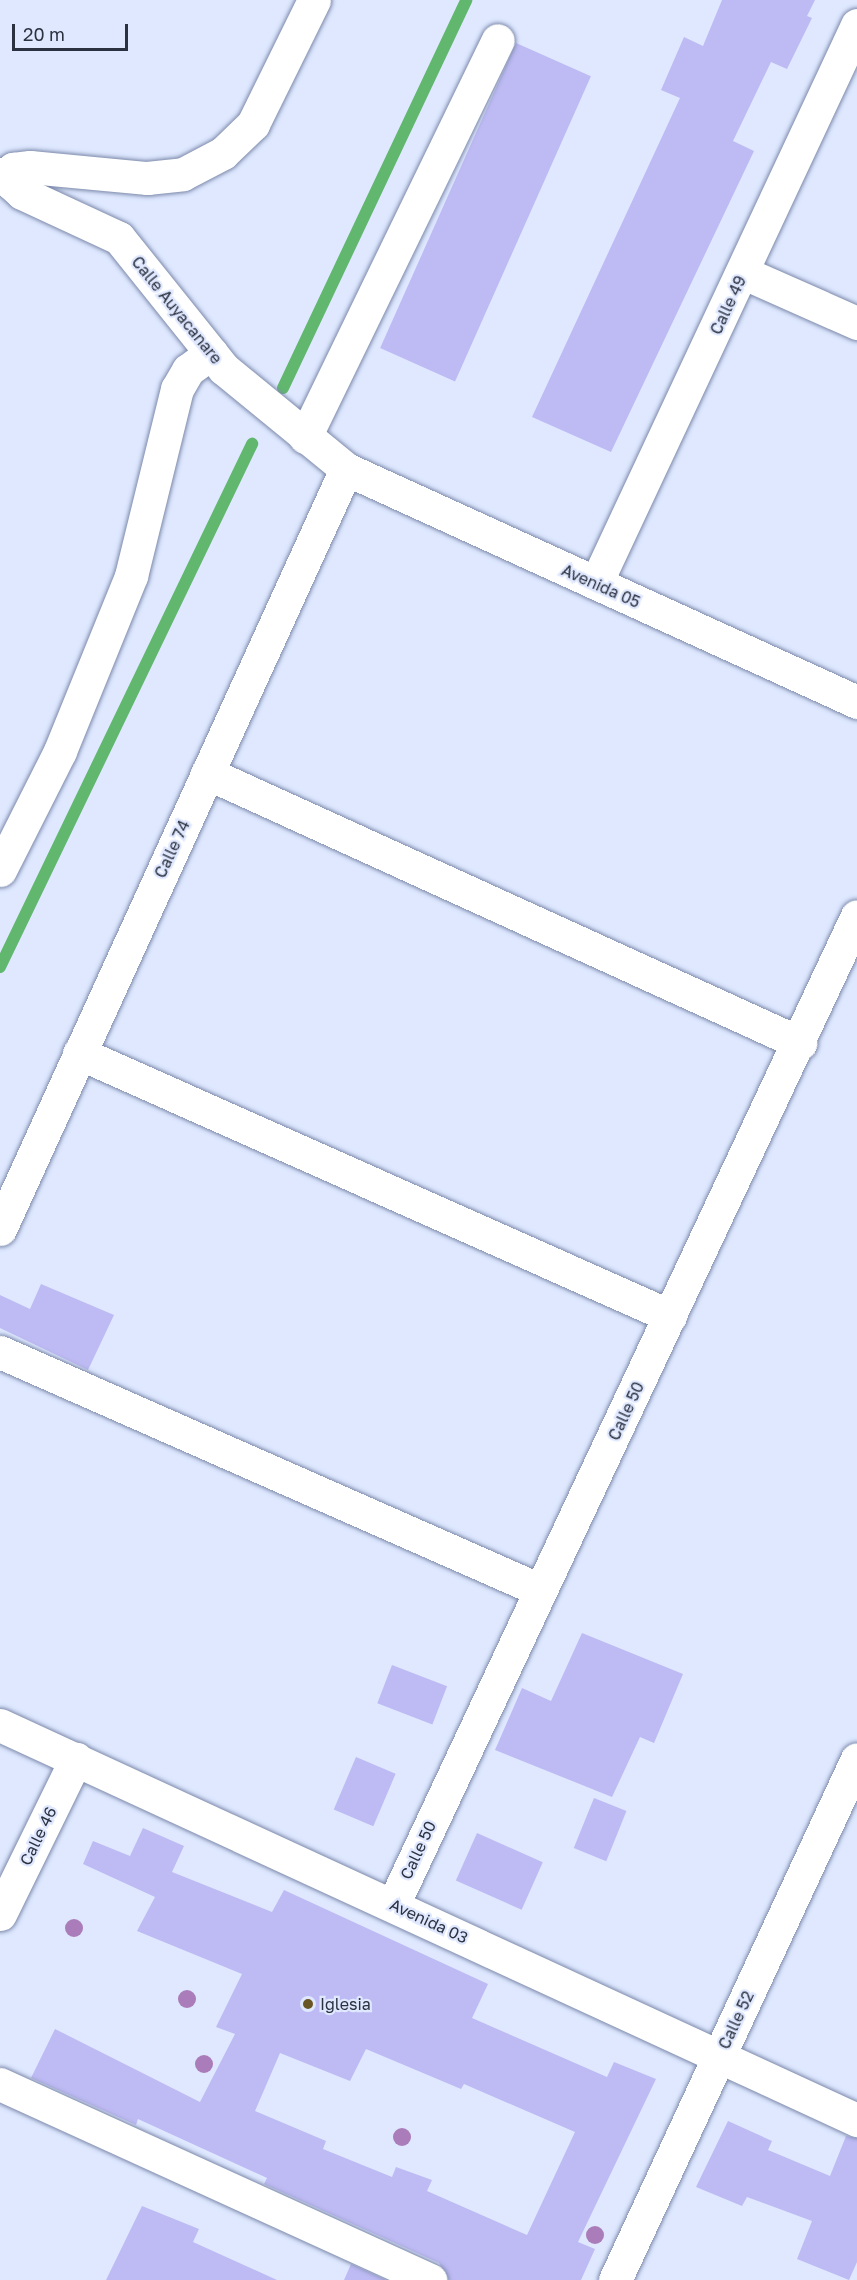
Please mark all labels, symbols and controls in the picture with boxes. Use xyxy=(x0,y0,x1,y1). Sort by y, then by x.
scale bar xyxy=(15,12,130,50)
text: 20 m xyxy=(23,23,65,45)
street label: Calle Auyacanare xyxy=(128,252,226,368)
street label: Calle 49 xyxy=(706,273,750,337)
street label: Avenida 05 xyxy=(559,560,643,612)
street label: Calle 74 xyxy=(150,817,194,881)
street label: Calle 50 xyxy=(604,1379,648,1443)
street label: Calle 46 xyxy=(16,1804,60,1868)
street label: Calle 50 xyxy=(396,1818,440,1882)
street label: Avenida 03 xyxy=(387,1895,471,1947)
street label: Calle 52 xyxy=(714,1988,758,2052)
place label: Iglesia xyxy=(320,1994,371,2014)
marker: Iglesia xyxy=(301,1997,315,2011)

